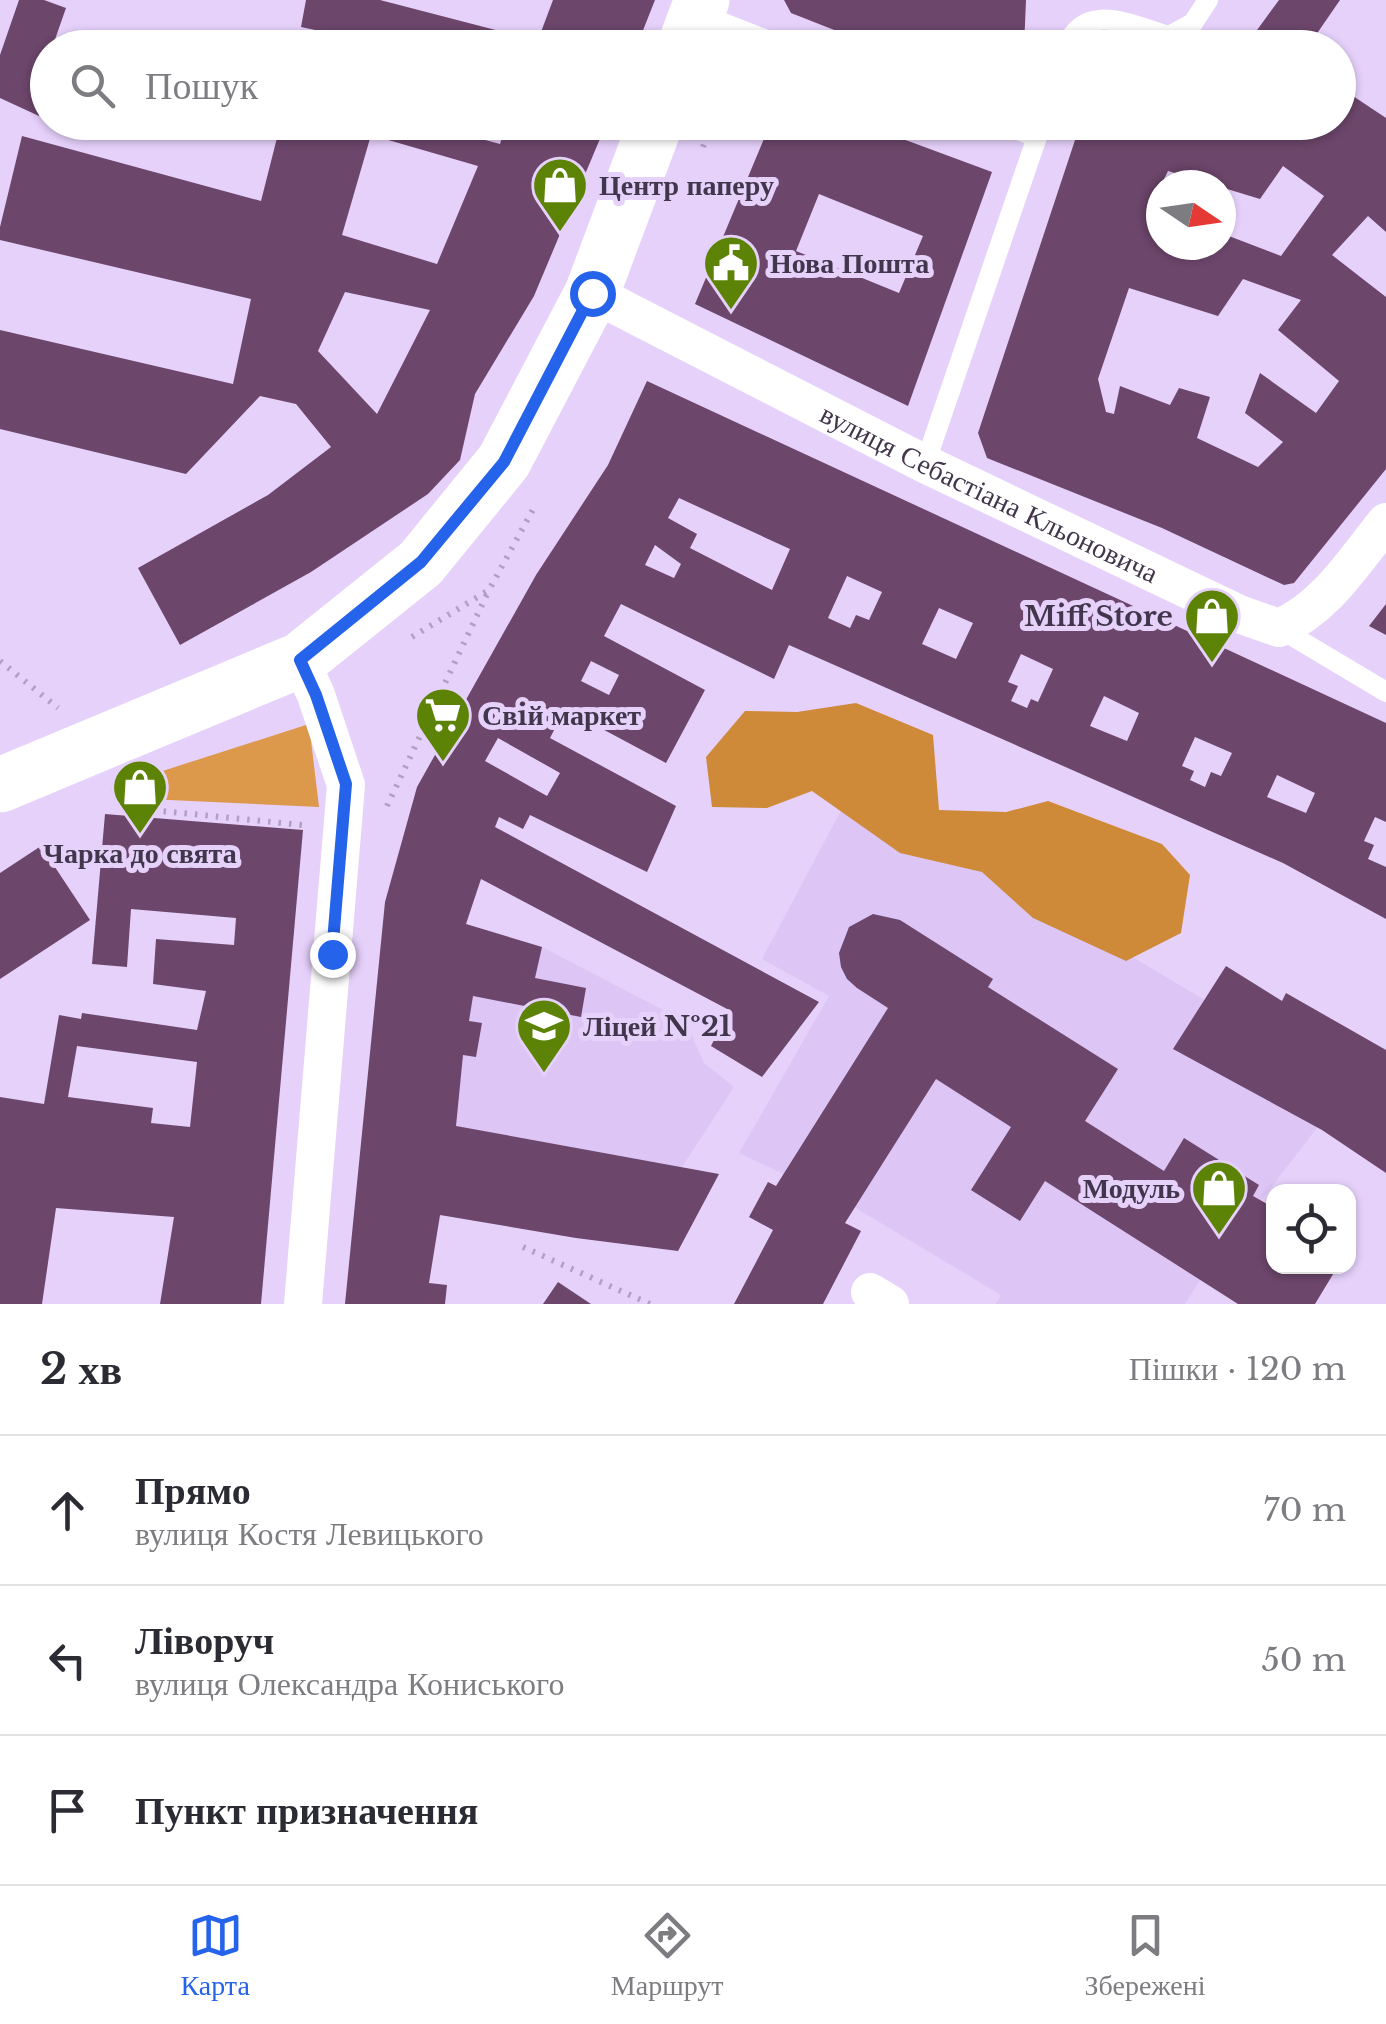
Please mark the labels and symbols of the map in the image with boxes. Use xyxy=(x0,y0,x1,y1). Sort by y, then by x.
shop icon: Центр паперу xyxy=(530,155,590,234)
place label: Центр паперу xyxy=(599,168,774,203)
north arrow xyxy=(1146,170,1236,260)
public building icon: Нова Пошта xyxy=(701,233,761,312)
place label: Нова Пошта xyxy=(770,246,929,281)
route start xyxy=(570,271,616,317)
street label: вулиця Себастіана Кльоновича xyxy=(814,396,1164,591)
shop icon: Miff Store xyxy=(1182,586,1242,665)
place label: Miff Store xyxy=(1024,599,1173,634)
supermarket icon: Свiй маркет xyxy=(413,685,473,764)
place label: Свiй маркет xyxy=(482,698,641,733)
shop icon: Чарка до свята xyxy=(110,757,170,836)
place label: Чарка до свята xyxy=(43,836,237,871)
route end xyxy=(310,932,356,978)
school or university icon: Ліцей №21 xyxy=(514,996,574,1075)
place label: Ліцей №21 xyxy=(583,1009,731,1044)
shop icon: Модуль xyxy=(1189,1158,1249,1237)
place label: Модуль xyxy=(1083,1171,1180,1206)

